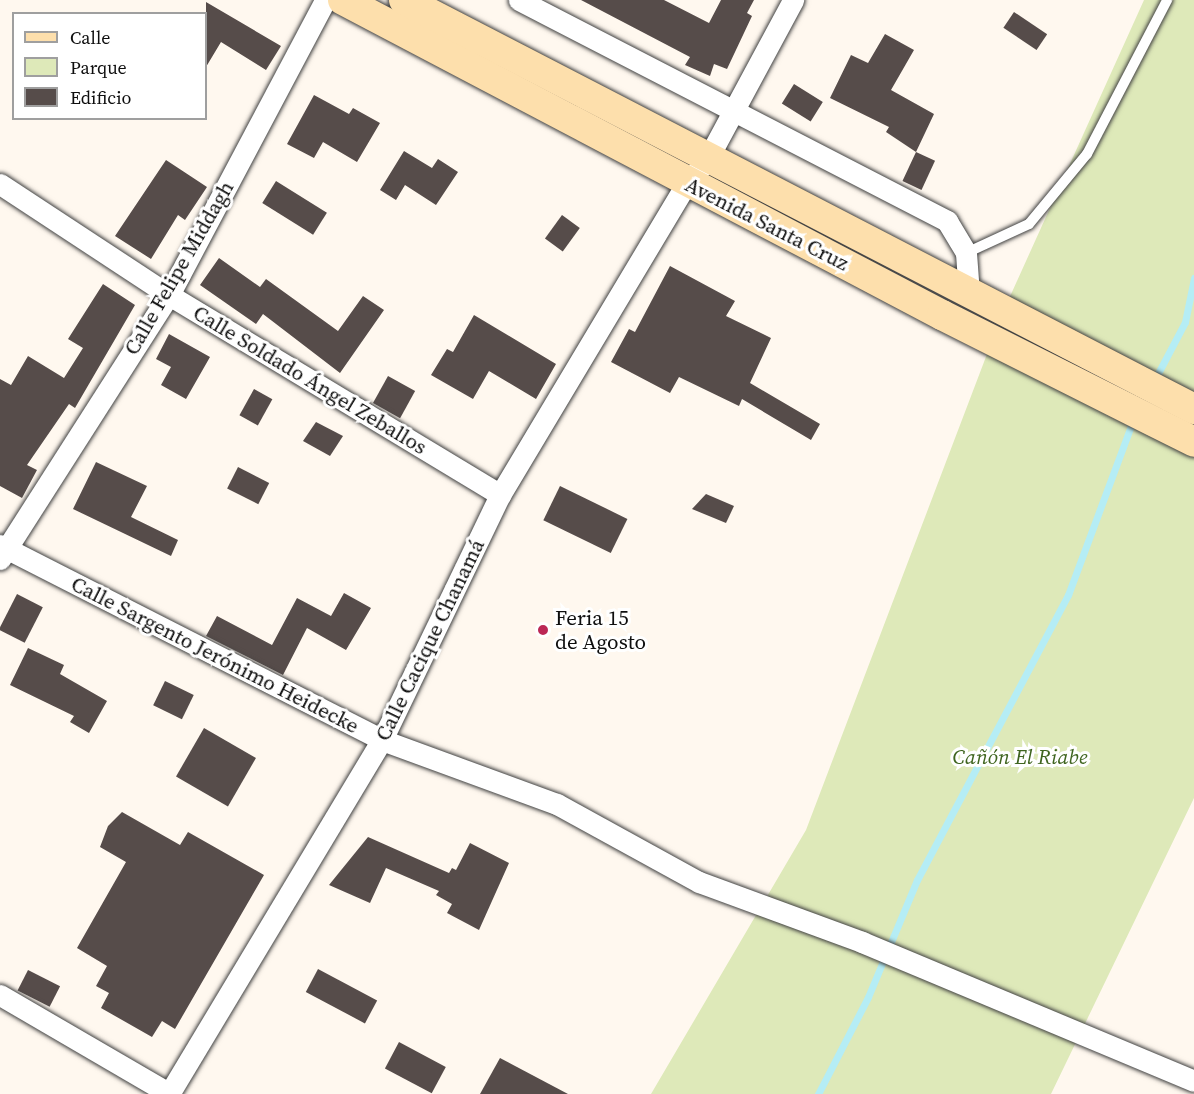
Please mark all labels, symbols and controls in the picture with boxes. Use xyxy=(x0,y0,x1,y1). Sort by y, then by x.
legend xyxy=(12,12,207,120)
text: Calle xyxy=(70,25,110,50)
text: Parque xyxy=(70,55,127,80)
text: Edificio xyxy=(70,85,131,110)
street label: Avenida Santa Cruz xyxy=(681,172,853,276)
street label: Calle Felipe Middagh xyxy=(119,177,239,359)
street label: Calle Soldado Ángel Zeballos xyxy=(189,300,431,460)
street label: Calle Cacique Chanamá xyxy=(370,535,490,745)
street label: Calle Sargento Jerónimo Heidecke xyxy=(67,571,363,739)
place label: Feria 15 de Agosto xyxy=(555,605,646,655)
marker: Feria 15 de Agosto xyxy=(536,623,550,637)
park label: Cañón El Riabe xyxy=(953,744,1087,770)

